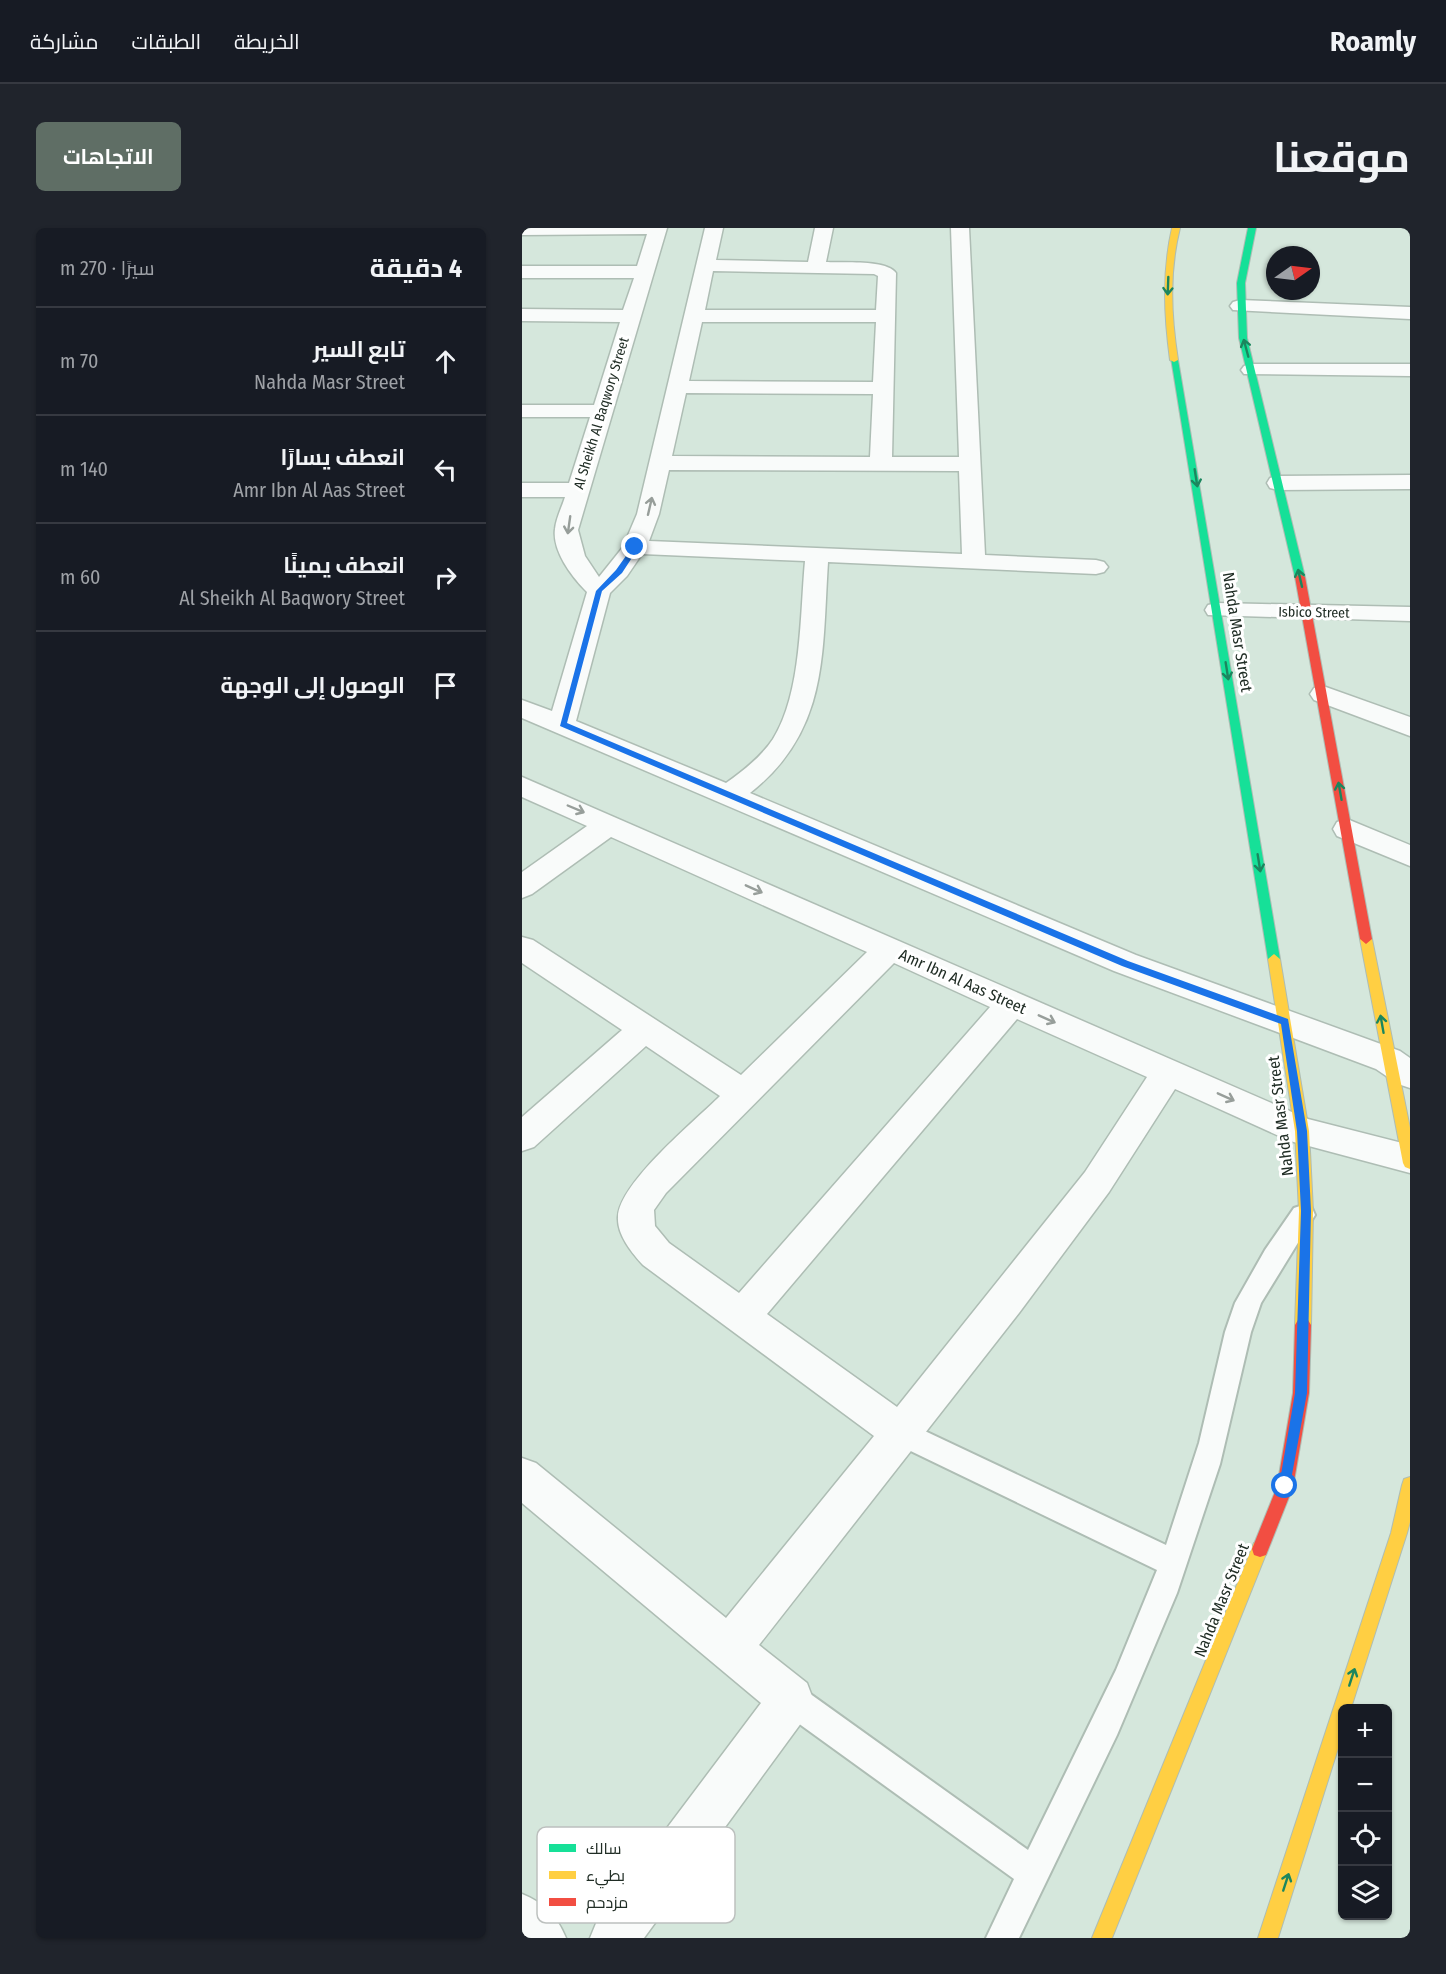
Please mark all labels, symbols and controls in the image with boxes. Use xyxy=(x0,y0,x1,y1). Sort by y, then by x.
text: Roamly xyxy=(1330,25,1416,58)
text: مشاركة xyxy=(30,29,99,55)
text: الطبقات xyxy=(132,29,201,55)
text: الخريطة xyxy=(234,29,300,55)
button: الاتجاهات xyxy=(36,122,181,191)
text: موقعنا xyxy=(1273,133,1410,183)
north arrow xyxy=(1266,246,1320,300)
text: 4 دقيقة xyxy=(370,253,462,284)
text: سيرًا · 270 m xyxy=(60,256,155,280)
one-way arrow xyxy=(1162,275,1173,295)
street label: Al Sheikh Al Baqwory Street xyxy=(570,335,633,491)
text: تابع السير xyxy=(313,336,405,363)
one-way arrow xyxy=(1239,338,1251,357)
icon: ahead xyxy=(429,345,462,378)
text: 70 m xyxy=(60,349,98,373)
text: Nahda Masr Street xyxy=(254,370,405,394)
text: انعطف يسارًا xyxy=(280,444,405,471)
icon: left xyxy=(429,453,462,486)
text: 140 m xyxy=(60,457,108,481)
one-way arrow xyxy=(1190,468,1201,488)
text: Amr Ibn Al Aas Street xyxy=(233,478,405,502)
one-way arrow xyxy=(644,497,656,516)
one-way arrow xyxy=(563,515,574,534)
route end xyxy=(621,533,647,559)
text: انعطف يمينًا xyxy=(283,552,405,579)
icon: right xyxy=(429,561,462,594)
text: 60 m xyxy=(60,565,100,589)
one-way arrow xyxy=(1294,569,1305,589)
street label: Nahda Masr Street xyxy=(1219,571,1256,694)
text: Al Sheikh Al Baqwory Street xyxy=(179,586,405,610)
street label: Isbico Street xyxy=(1278,603,1350,622)
one-way arrow xyxy=(1222,660,1233,680)
icon: arrive xyxy=(429,669,462,702)
text: الوصول إلى الوجهة xyxy=(221,672,405,699)
one-way arrow xyxy=(1334,781,1345,801)
one-way arrow xyxy=(566,804,584,815)
one-way arrow xyxy=(1254,853,1265,872)
one-way arrow xyxy=(744,883,762,895)
street label: Amr Ibn Al Aas Street xyxy=(896,945,1030,1018)
one-way arrow xyxy=(1038,1013,1056,1025)
one-way arrow xyxy=(1376,1014,1387,1034)
street label: Nahda Masr Street xyxy=(1264,1054,1297,1177)
one-way arrow xyxy=(1216,1092,1234,1104)
route start xyxy=(1271,1472,1297,1498)
street label: Nahda Masr Street xyxy=(1190,1540,1253,1660)
one-way arrow xyxy=(1348,1668,1359,1687)
map controls xyxy=(1338,1704,1392,1920)
button: + xyxy=(1338,1704,1392,1758)
button: − xyxy=(1338,1758,1392,1812)
button: locate xyxy=(1338,1812,1392,1866)
legend xyxy=(537,1827,735,1923)
text: سالك xyxy=(586,1839,621,1858)
text: بطيء xyxy=(586,1866,625,1889)
button: layers xyxy=(1338,1866,1392,1920)
one-way arrow xyxy=(1281,1873,1292,1892)
text: مزدحم xyxy=(586,1893,628,1914)

